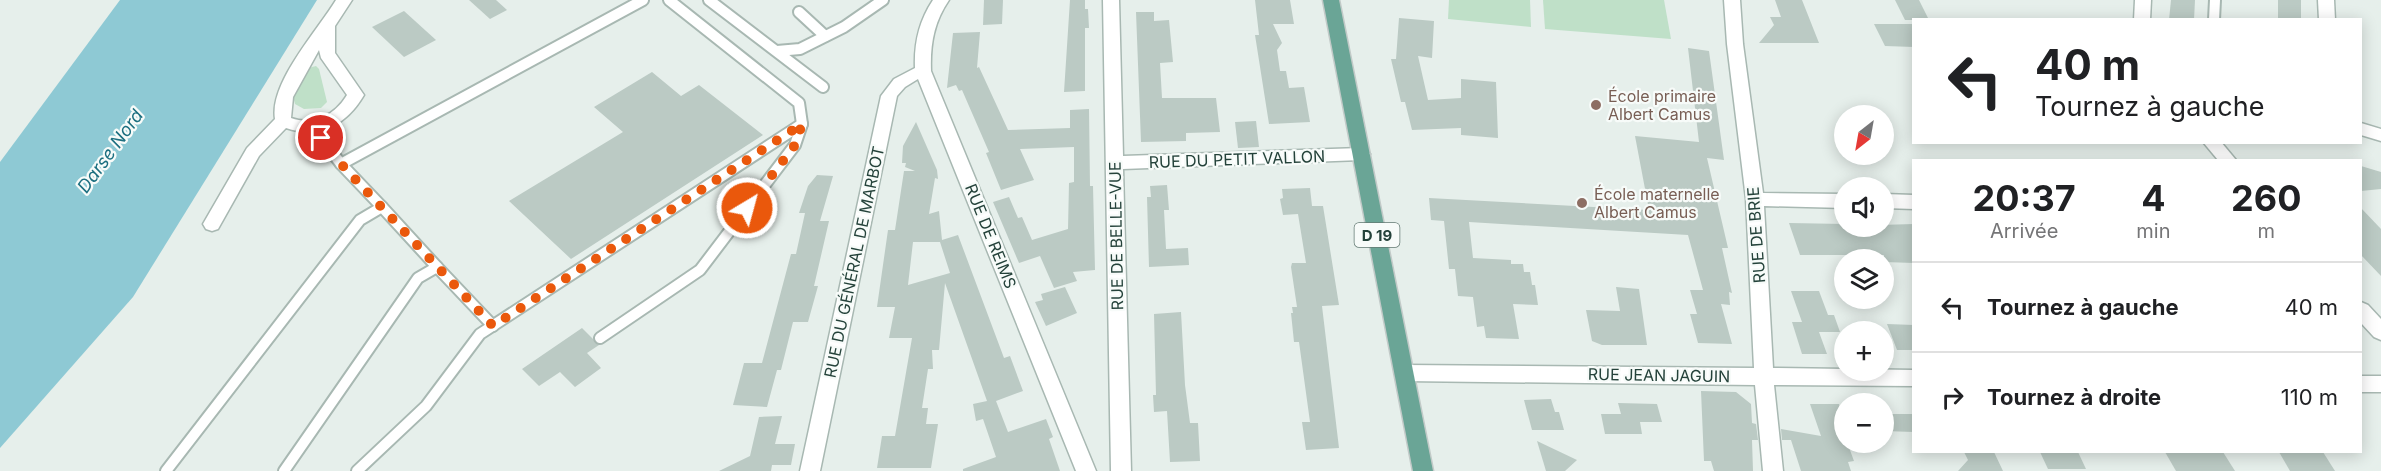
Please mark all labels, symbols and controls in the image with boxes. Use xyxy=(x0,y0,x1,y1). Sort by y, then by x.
text: 40 m xyxy=(2035,39,2140,90)
icon: left xyxy=(1936,42,2014,120)
place label: École primaire Albert Camus xyxy=(1608,86,1716,124)
text: Tournez à gauche xyxy=(2035,90,2264,123)
marker: École primaire Albert Camus xyxy=(1589,98,1603,112)
water label: Darse Nord xyxy=(73,105,147,197)
north arrow xyxy=(1834,105,1894,165)
map controls xyxy=(1834,105,1894,453)
pin xyxy=(295,112,346,163)
icon: arrive xyxy=(304,121,337,154)
street label: RUE DU GÉNÉRAL DE MARBOT xyxy=(820,144,888,380)
street label: RUE DU PETIT VALLON xyxy=(1148,146,1326,172)
street label: RUE DE BELLE-VUE xyxy=(1105,161,1127,311)
position arrow xyxy=(715,176,779,240)
text: 20:37 xyxy=(1973,176,2076,220)
text: 4 xyxy=(2141,176,2166,220)
text: 260 xyxy=(2231,176,2301,220)
button: sound xyxy=(1834,177,1894,237)
street label: RUE DE REIMS xyxy=(961,181,1021,291)
place label: École maternelle Albert Camus xyxy=(1594,184,1720,222)
street label: RUE DE BRIE xyxy=(1743,186,1769,284)
marker: École maternelle Albert Camus xyxy=(1575,196,1589,210)
text: Arrivée xyxy=(1990,219,2058,243)
text: min xyxy=(2136,219,2171,243)
text: m xyxy=(2257,219,2275,243)
road number: D 19 xyxy=(1354,223,1400,247)
button: layers xyxy=(1834,249,1894,309)
icon: left xyxy=(1936,291,1969,324)
text: Tournez à gauche xyxy=(1987,294,2179,320)
text: 40 m xyxy=(2284,294,2338,320)
button: + xyxy=(1834,321,1894,381)
street label: RUE JEAN JAGUIN xyxy=(1588,364,1730,386)
icon: right xyxy=(1936,381,1969,414)
text: Tournez à droite xyxy=(1987,384,2161,410)
text: 110 m xyxy=(2281,384,2338,410)
button: − xyxy=(1834,393,1894,453)

